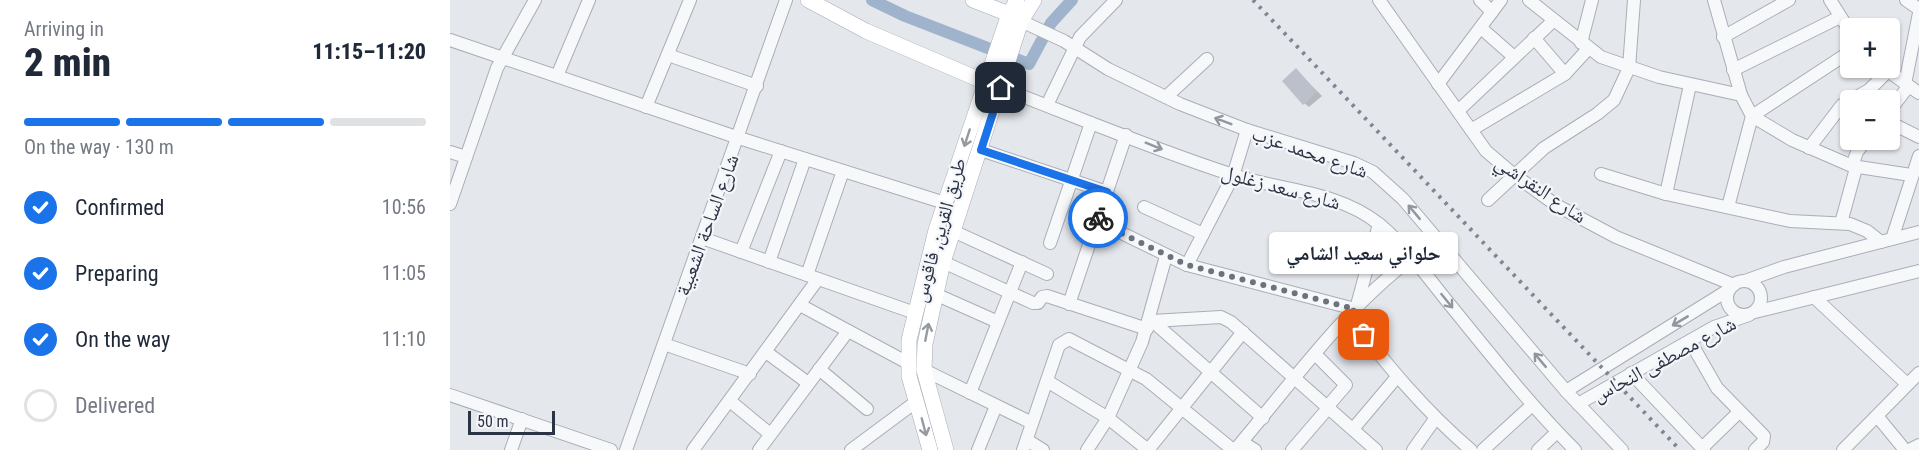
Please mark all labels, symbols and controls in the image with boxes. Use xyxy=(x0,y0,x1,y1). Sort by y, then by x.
text: Arriving in xyxy=(24,17,104,41)
map controls xyxy=(1840,18,1900,150)
button: + xyxy=(1840,18,1900,78)
text: 11:15–11:20 xyxy=(312,39,426,64)
text: 2 min xyxy=(24,40,111,86)
pin xyxy=(975,62,1026,113)
icon: home xyxy=(984,71,1017,104)
button: − xyxy=(1840,90,1900,150)
one-way arrow xyxy=(1214,115,1233,126)
street label: شارع محمد عزب xyxy=(1249,121,1371,184)
one-way arrow xyxy=(961,128,972,147)
text: On the way · 130 m xyxy=(24,135,174,159)
one-way arrow xyxy=(1144,141,1163,152)
street label: شارع النقراشي xyxy=(1489,150,1591,232)
street label: شارع الساحة الشعبية xyxy=(670,151,745,299)
street label: طريق القرين, فاقوس xyxy=(907,155,971,305)
street label: شارع سعد زغلول xyxy=(1219,160,1343,215)
courier xyxy=(1068,188,1128,248)
icon: check xyxy=(24,191,57,224)
text: Confirmed xyxy=(75,195,164,220)
text: 10:56 xyxy=(382,195,426,219)
icon: bike xyxy=(1082,202,1115,235)
one-way arrow xyxy=(1407,205,1421,220)
callout: حلواني سعيد الشامي xyxy=(1270,233,1458,275)
text: حلواني سعيد الشامي xyxy=(1286,241,1441,265)
icon: check xyxy=(24,257,57,290)
text: Preparing xyxy=(75,261,159,286)
text: 11:05 xyxy=(382,261,426,285)
one-way arrow xyxy=(1440,293,1453,309)
pin xyxy=(1338,309,1389,360)
street label: شارع مصطفى النحاس xyxy=(1588,311,1740,408)
one-way arrow xyxy=(1672,315,1689,327)
icon: bag xyxy=(1347,318,1380,351)
one-way arrow xyxy=(922,322,933,342)
icon: check xyxy=(24,323,57,356)
text: On the way xyxy=(75,327,170,352)
text: 11:10 xyxy=(382,327,426,351)
one-way arrow xyxy=(1533,353,1547,368)
text: Delivered xyxy=(75,393,155,418)
scale bar xyxy=(468,408,555,436)
text: 50 m xyxy=(477,412,509,431)
one-way arrow xyxy=(918,417,930,436)

